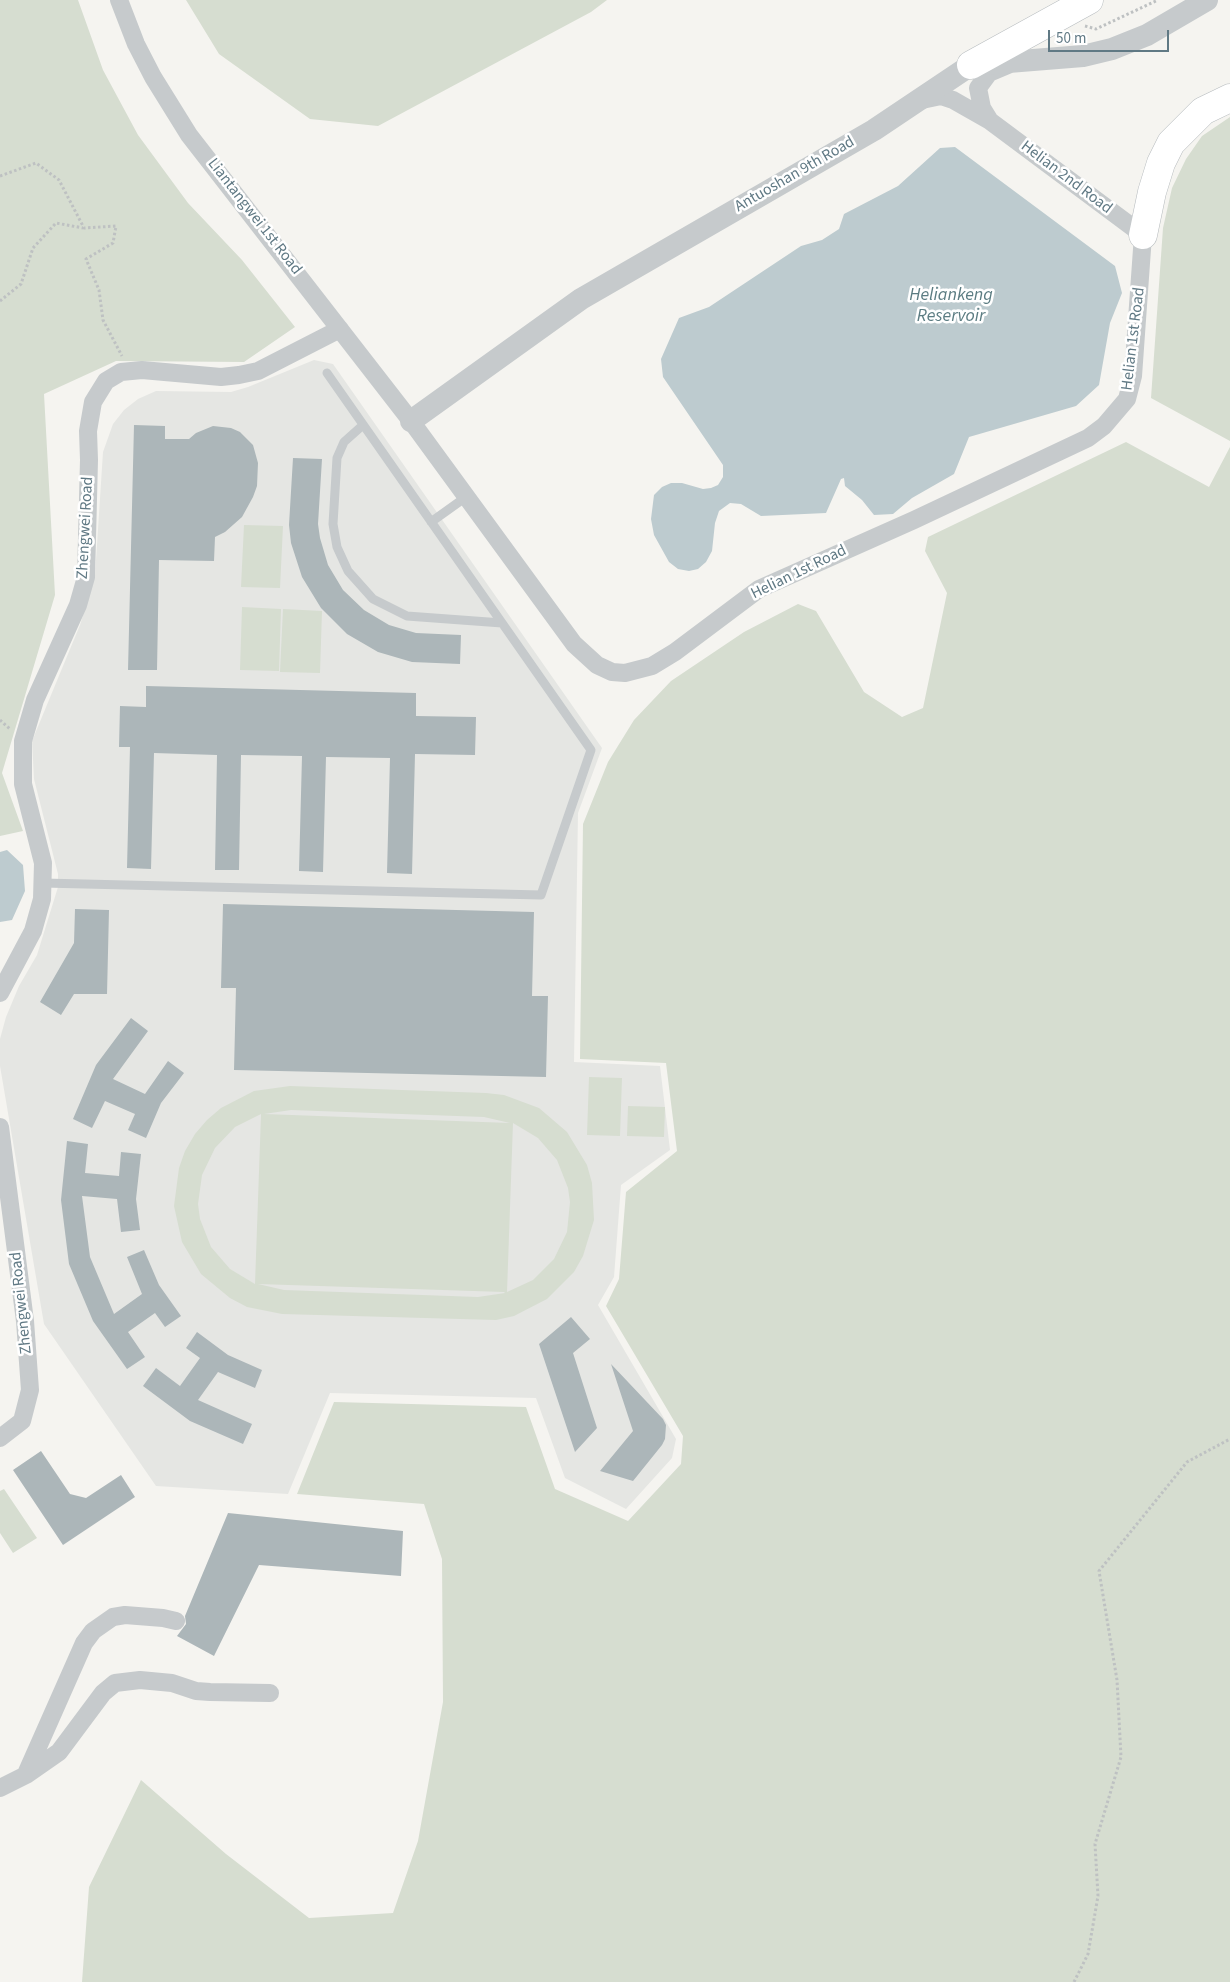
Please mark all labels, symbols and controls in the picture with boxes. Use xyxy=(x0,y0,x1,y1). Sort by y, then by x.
scale bar xyxy=(1050,20,1171,52)
text: 50 m xyxy=(1056,28,1086,49)
street label: Antuoshan 9th Road xyxy=(732,133,858,217)
street label: Helian 2nd Road xyxy=(1016,137,1116,219)
street label: Liantangwei 1st Road xyxy=(203,155,305,279)
water label: Heliankeng Reservoir xyxy=(909,285,993,328)
street label: Helian 1st Road xyxy=(1118,286,1150,392)
street label: Zhengwei Road xyxy=(74,476,98,580)
street label: Helian 1st Road xyxy=(748,542,850,604)
street label: Zhengwei Road xyxy=(7,1251,37,1355)

